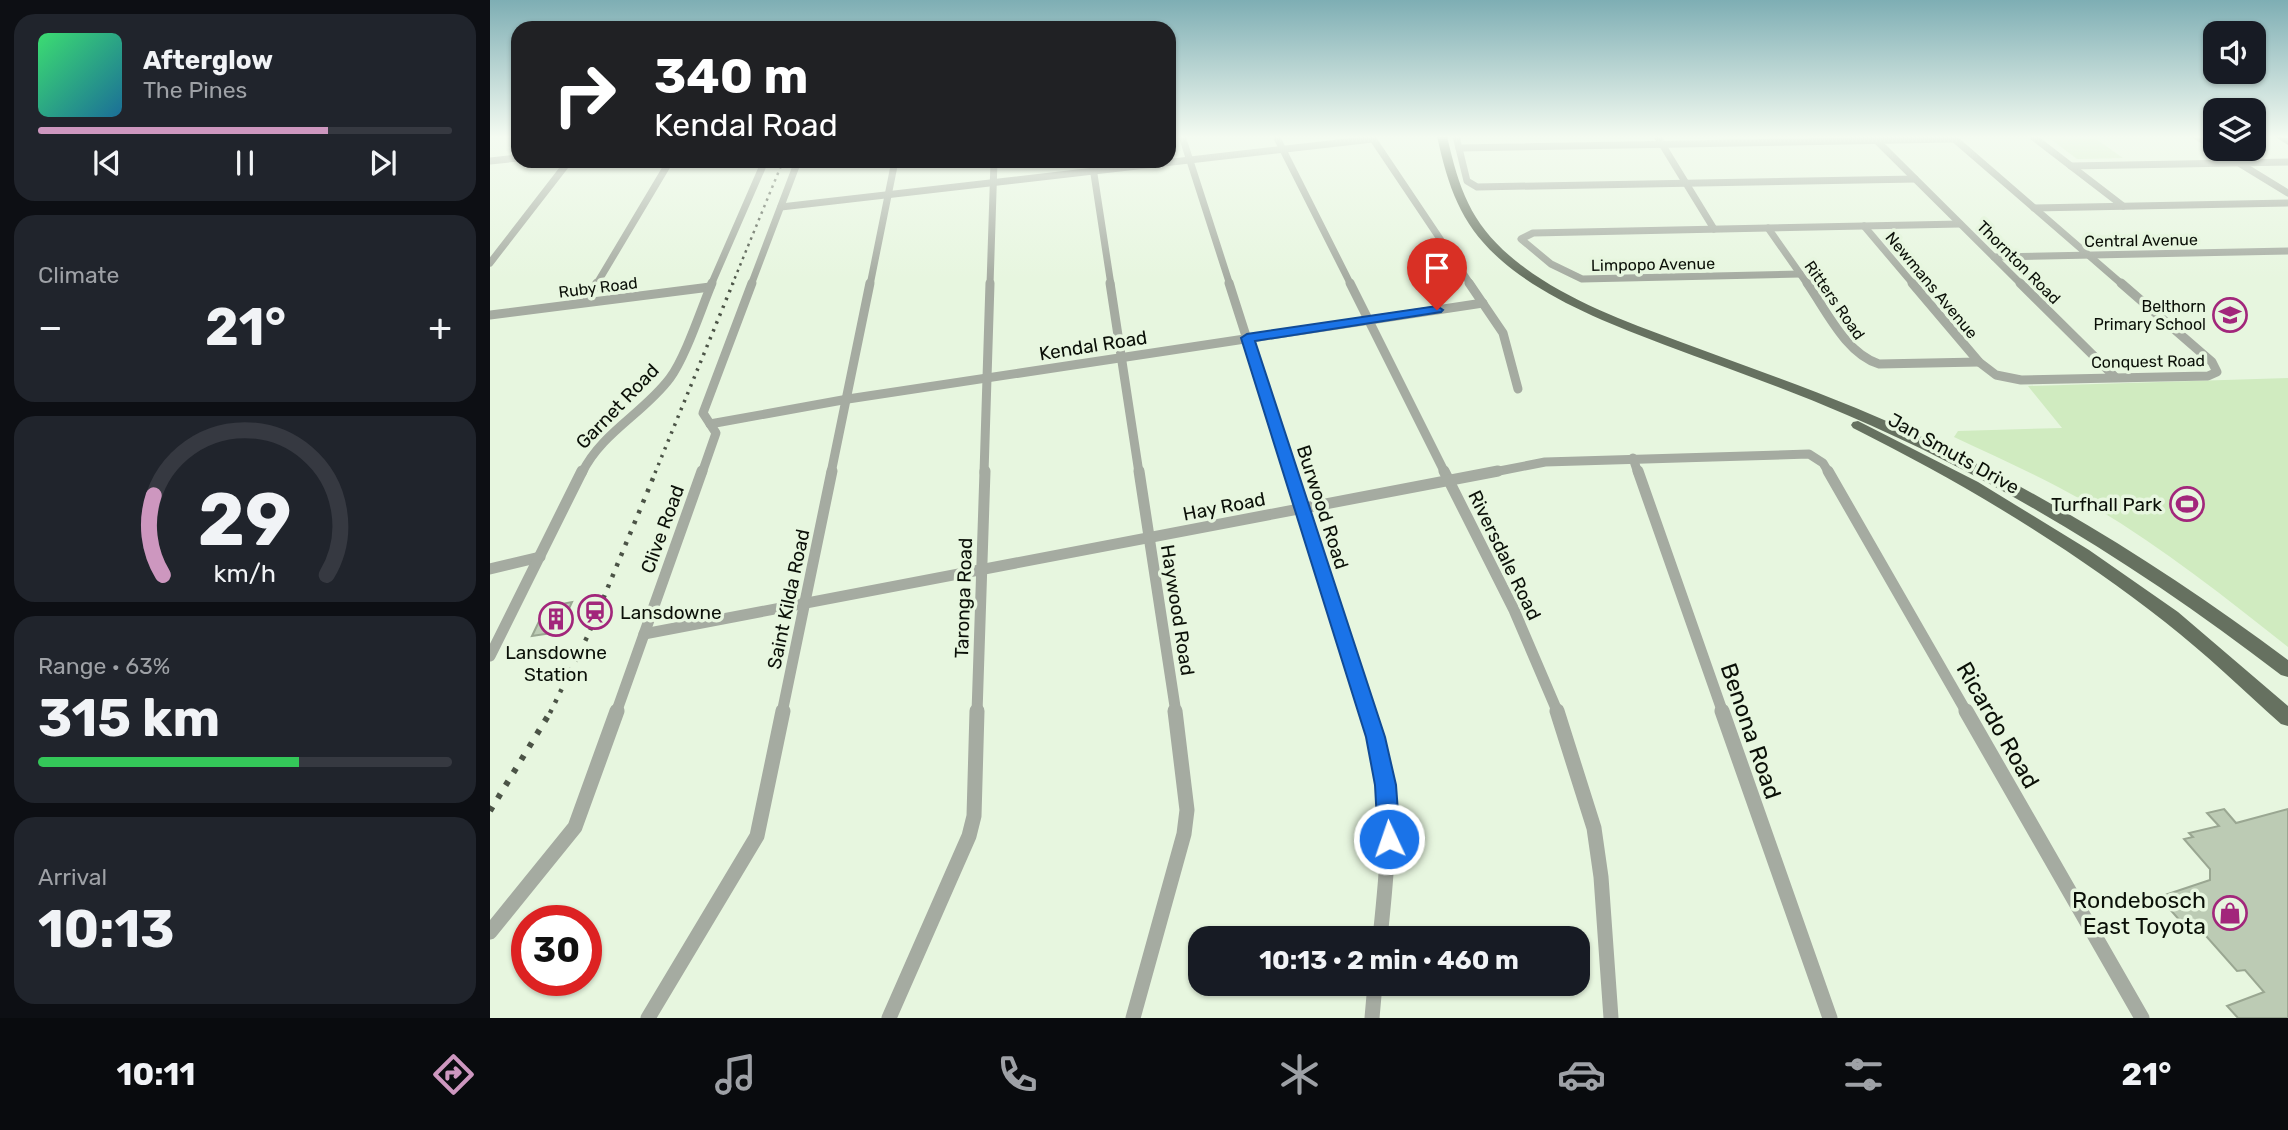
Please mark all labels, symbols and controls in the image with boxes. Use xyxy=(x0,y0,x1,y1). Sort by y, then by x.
map controls xyxy=(2203,21,2266,161)
button: sound xyxy=(2203,21,2266,84)
text: Afterglow xyxy=(143,45,273,76)
text: 340 m xyxy=(654,47,808,105)
icon: right xyxy=(539,49,630,140)
text: The Pines xyxy=(143,76,247,104)
button: layers xyxy=(2203,98,2266,161)
text: Kendal Road xyxy=(654,106,838,144)
icon: previous xyxy=(88,144,126,182)
icon: pause xyxy=(226,144,264,182)
icon: next xyxy=(364,144,402,182)
street label: Thornton Road xyxy=(1973,217,2064,308)
street label: Newmans Avenue xyxy=(1882,228,1982,342)
street label: Central Avenue xyxy=(2084,230,2198,251)
pin xyxy=(1407,238,1467,310)
icon: arrive xyxy=(1418,249,1456,287)
street label: Limpopo Avenue xyxy=(1591,254,1715,275)
street label: Ritters Road xyxy=(1800,257,1869,343)
text: Climate xyxy=(38,261,119,289)
street label: Ruby Road xyxy=(557,273,639,302)
text: 21° xyxy=(205,296,286,358)
school or university icon: Belthorn Primary School xyxy=(2211,296,2249,334)
place label: Belthorn Primary School xyxy=(2094,297,2206,334)
text: − xyxy=(38,304,63,350)
text: + xyxy=(428,304,452,350)
street label: Kendal Road xyxy=(1037,326,1149,365)
street label: Conquest Road xyxy=(2091,351,2205,372)
street label: Garnet Road xyxy=(571,359,664,454)
street label: Jan Smuts Drive xyxy=(1884,408,2023,499)
street label: Burwood Road xyxy=(1292,442,1353,572)
text: 29 xyxy=(198,477,292,563)
street label: Clive Road xyxy=(636,482,689,577)
sports icon: Turfhall Park xyxy=(2168,485,2206,523)
street label: Hay Road xyxy=(1181,487,1267,526)
street label: Riversdale Road xyxy=(1463,487,1546,624)
place label: Turfhall Park xyxy=(2051,493,2162,516)
street label: Saint Kilda Road xyxy=(762,527,815,671)
street label: Taronga Road xyxy=(950,537,977,659)
street label: Haywood Road xyxy=(1156,543,1199,677)
text: km/h xyxy=(214,559,276,588)
station icon: Lansdowne xyxy=(576,593,614,631)
building icon: Lansdowne Station xyxy=(537,600,575,638)
place label: Lansdowne xyxy=(620,601,722,624)
place label: Lansdowne Station xyxy=(505,641,607,686)
text: Range · 63% xyxy=(38,652,170,680)
street label: Ricardo Road xyxy=(1950,657,2046,793)
street label: Benona Road xyxy=(1715,659,1787,803)
text: 315 km xyxy=(38,687,220,749)
position arrow xyxy=(1352,802,1426,876)
text: Arrival xyxy=(38,863,107,891)
place label: Rondebosch East Toyota xyxy=(2072,886,2206,940)
shop icon: Rondebosch East Toyota xyxy=(2211,894,2249,932)
text: 10:13 xyxy=(38,898,175,960)
speed limit sign: 30 xyxy=(511,905,602,996)
text: 10:13 · 2 min · 460 m xyxy=(1259,945,1519,976)
icon: directions xyxy=(429,1050,478,1099)
icon: music xyxy=(711,1050,760,1099)
icon: phone xyxy=(993,1050,1042,1099)
icon: climate xyxy=(1275,1050,1324,1099)
icon: car xyxy=(1557,1050,1606,1099)
icon: filters xyxy=(1839,1050,1888,1099)
text: 10:11 xyxy=(117,1055,195,1093)
text: 21° xyxy=(2122,1055,2171,1093)

